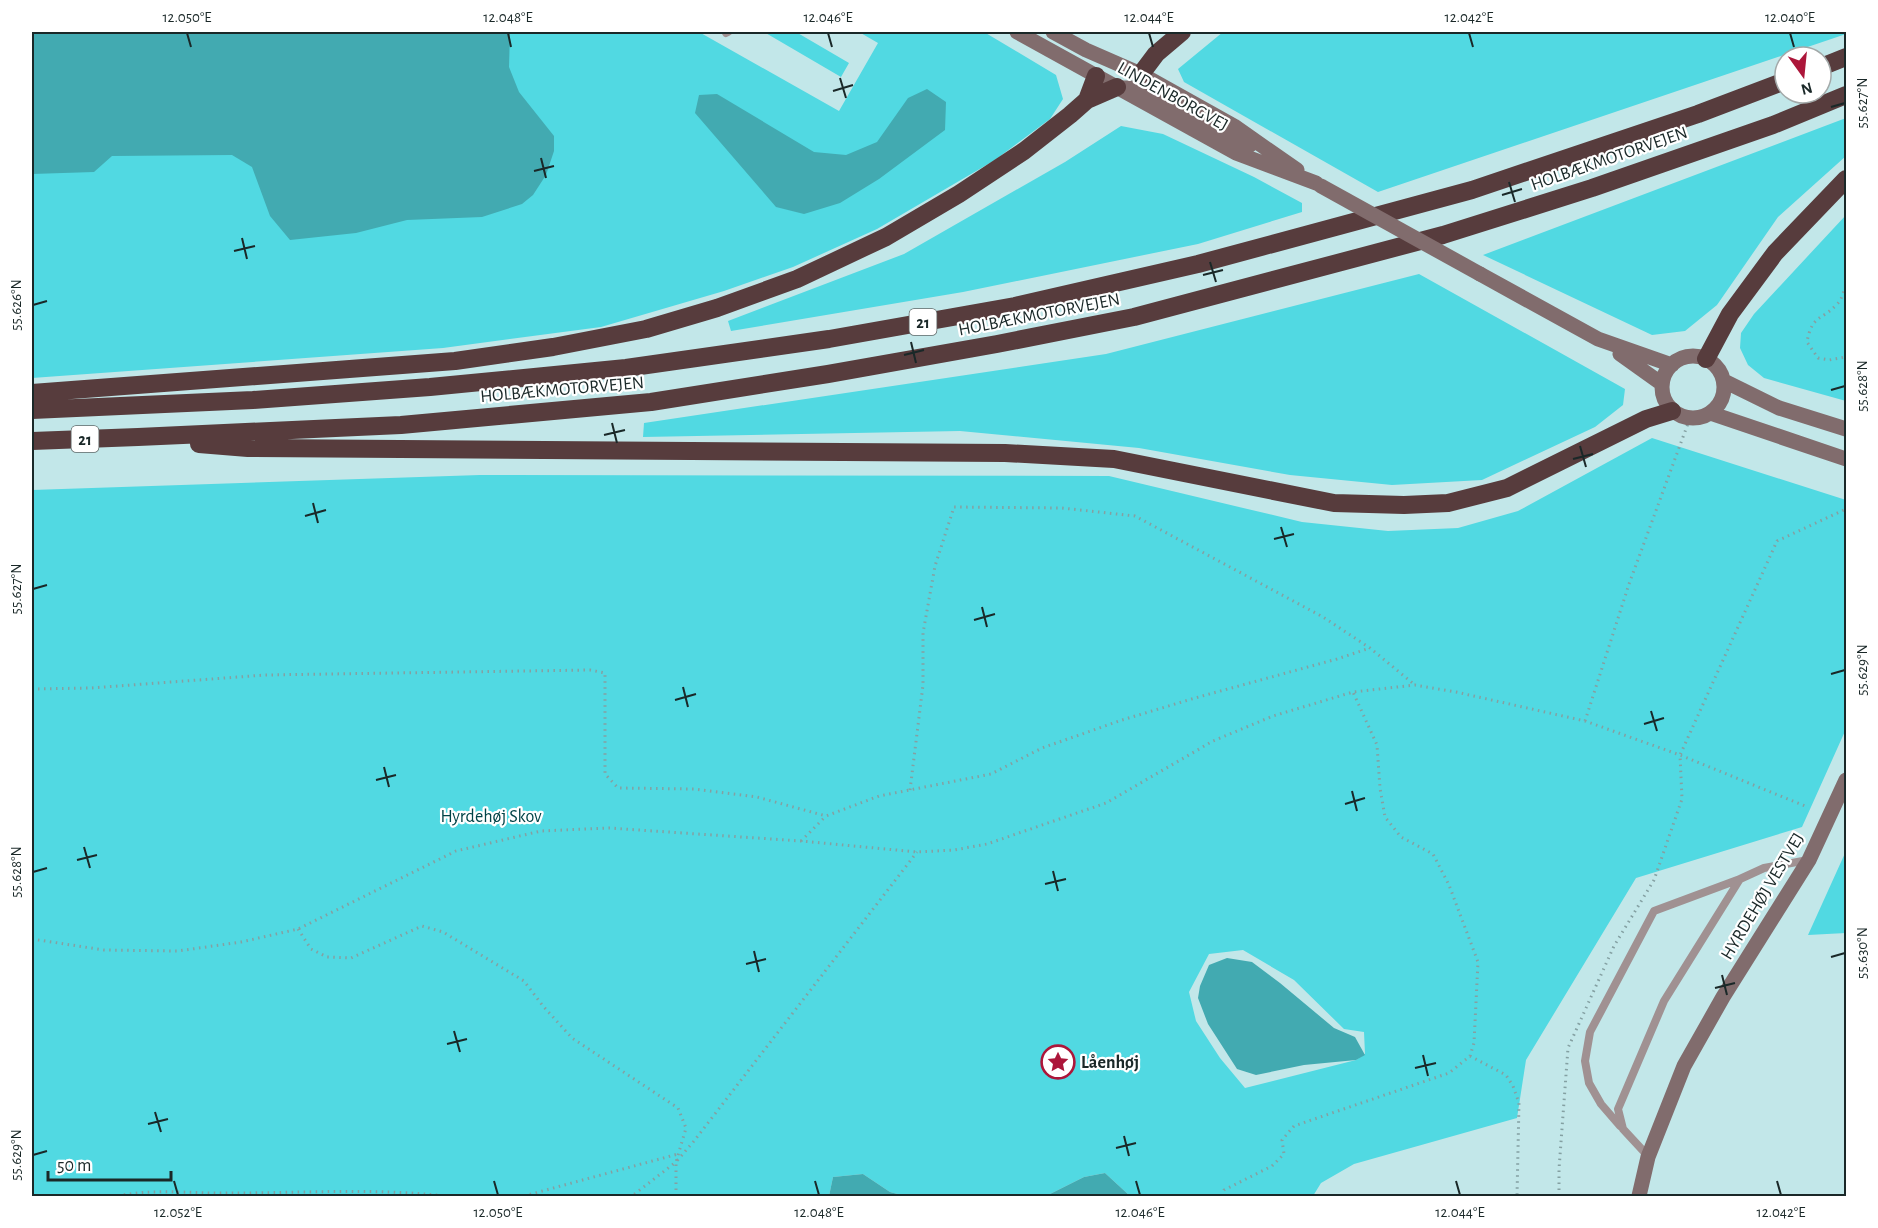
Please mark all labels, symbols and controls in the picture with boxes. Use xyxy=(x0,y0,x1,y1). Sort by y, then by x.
text: 12.050°E xyxy=(162,10,212,25)
text: 12.048°E xyxy=(483,10,533,25)
text: 12.046°E xyxy=(803,10,853,25)
text: 12.044°E xyxy=(1124,10,1174,25)
text: 12.042°E xyxy=(1444,10,1494,25)
text: 12.040°E xyxy=(1765,10,1815,25)
north arrow xyxy=(1773,45,1833,105)
street label: LINDENBORGVEJ xyxy=(1114,59,1231,135)
text: 55.627°N xyxy=(1855,78,1870,128)
text: N xyxy=(1799,79,1814,98)
street label: HOLBÆKMOTORVEJEN xyxy=(1529,124,1690,194)
text: 55.626°N xyxy=(9,279,24,331)
street label: HOLBÆKMOTORVEJEN xyxy=(957,290,1122,339)
road number: 21 xyxy=(910,309,936,335)
text: 55.628°N xyxy=(1855,360,1870,412)
street label: HOLBÆKMOTORVEJEN xyxy=(479,374,645,406)
road number: 21 xyxy=(72,426,98,452)
text: 55.627°N xyxy=(9,564,24,614)
text: 55.629°N xyxy=(1855,644,1870,696)
park label: Hyrdehøj Skov xyxy=(440,808,542,826)
street label: HYRDEHØJ VESTVEJ xyxy=(1718,830,1808,963)
text: 55.628°N xyxy=(9,846,24,898)
text: 55.630°N xyxy=(1855,927,1870,979)
place icon: Låenhøj xyxy=(1040,1044,1076,1080)
place label: Låenhøj xyxy=(1081,1054,1139,1072)
text: 55.629°N xyxy=(9,1129,24,1181)
scale bar xyxy=(48,1144,171,1182)
text: 50 m xyxy=(57,1157,91,1175)
text: 12.052°E xyxy=(154,1205,202,1220)
text: 12.050°E xyxy=(473,1205,523,1220)
text: 12.048°E xyxy=(794,1205,844,1220)
text: 12.046°E xyxy=(1115,1205,1165,1220)
text: 12.044°E xyxy=(1435,1205,1485,1220)
text: 12.042°E xyxy=(1756,1205,1806,1220)

